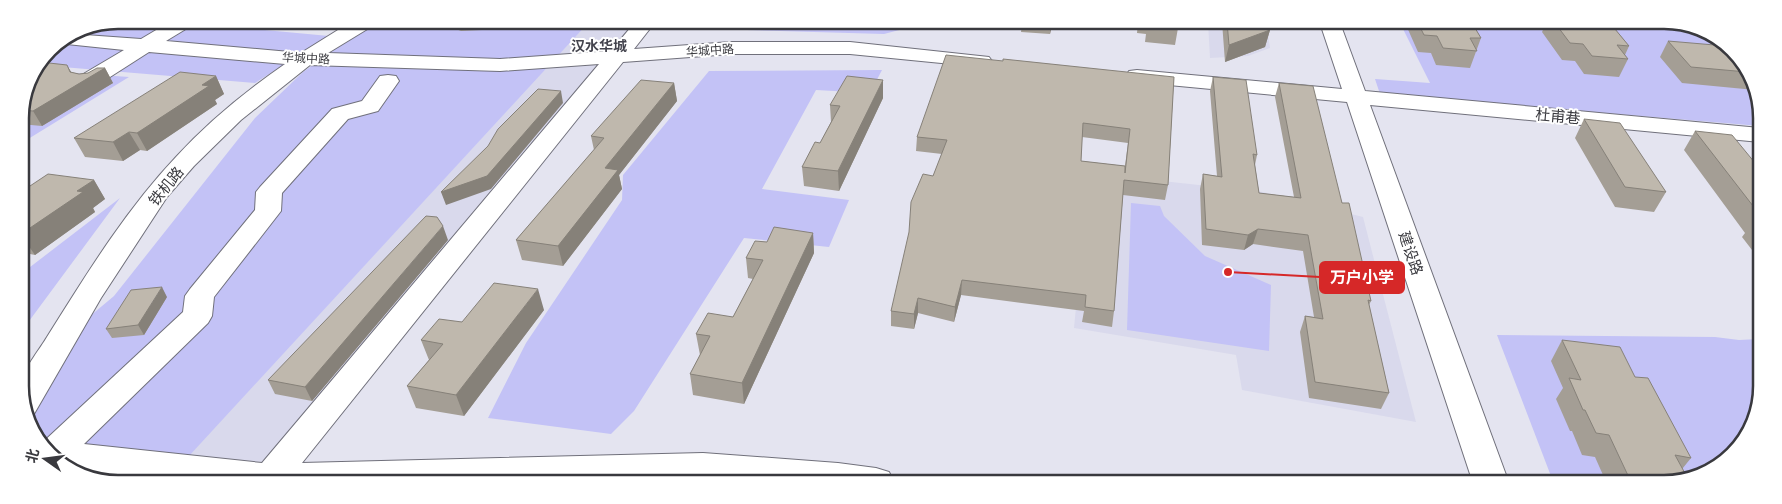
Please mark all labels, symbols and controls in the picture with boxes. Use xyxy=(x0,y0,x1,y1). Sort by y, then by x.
district label: 汉水华城 xyxy=(571,38,627,54)
street label: 华城中路 xyxy=(686,42,734,58)
street label: 华城中路 xyxy=(282,50,330,66)
street label: 杜甫巷 xyxy=(1535,106,1581,126)
street label: 铁机路 xyxy=(145,163,187,209)
street label: 建设路 xyxy=(1396,229,1426,277)
callout: 万户小学 xyxy=(1320,262,1404,293)
text: 万户小学 xyxy=(1330,268,1394,286)
north arrow xyxy=(20,434,70,484)
text: 北 xyxy=(23,447,42,465)

